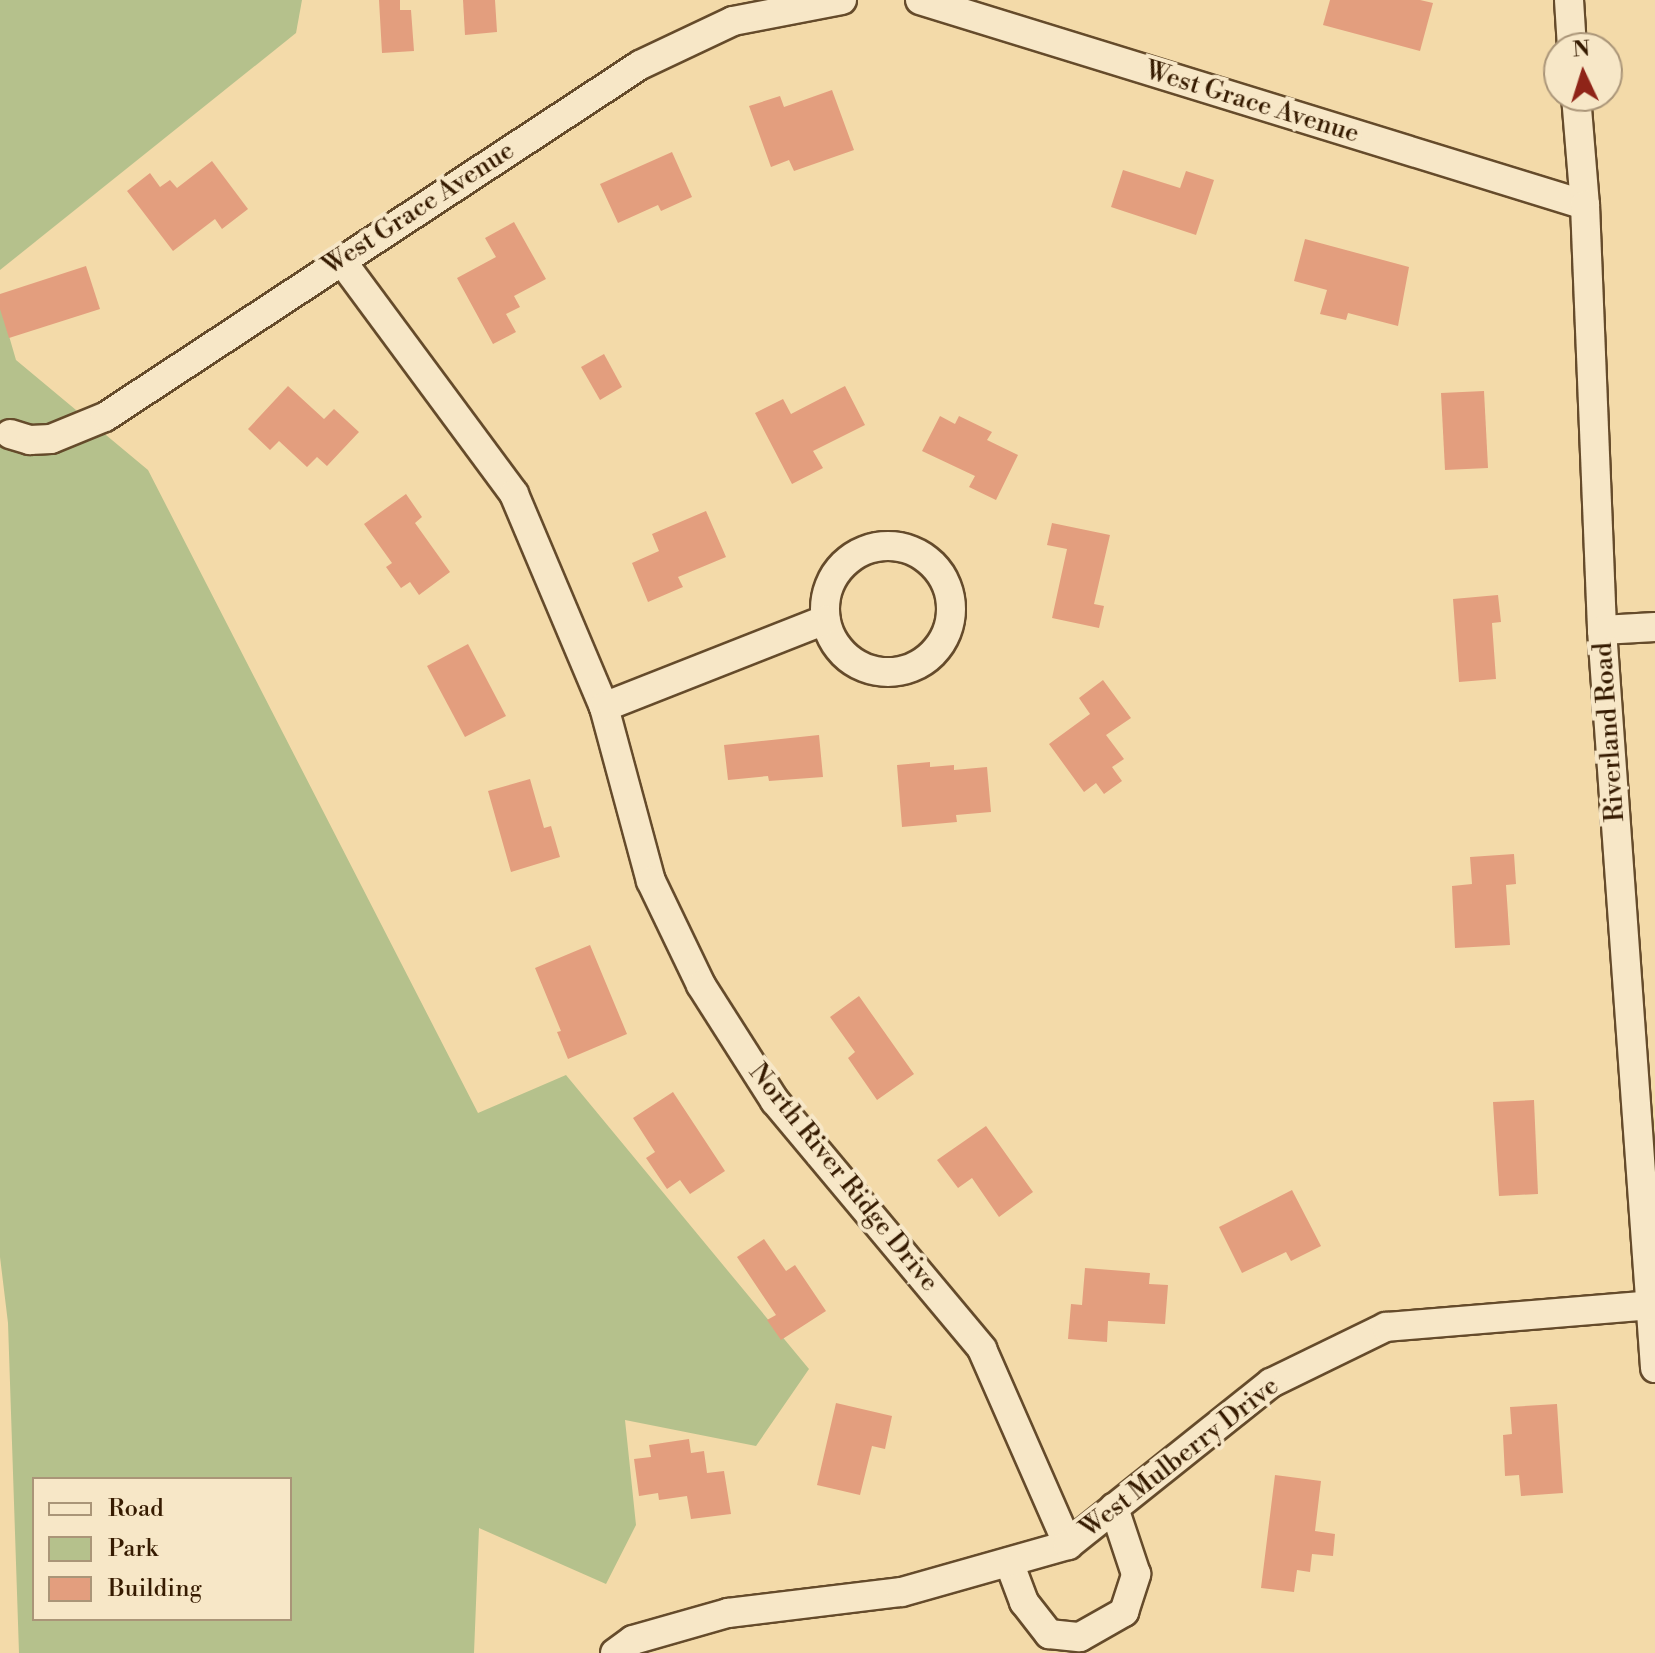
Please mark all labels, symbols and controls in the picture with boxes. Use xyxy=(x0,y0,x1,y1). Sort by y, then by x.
north arrow xyxy=(1543,32,1623,112)
text: N xyxy=(1572,35,1591,64)
street label: West Grace Avenue xyxy=(1141,56,1363,150)
street label: West Grace Avenue xyxy=(317,135,521,283)
street label: Riverland Road xyxy=(1588,641,1632,823)
street label: North River Ridge Drive xyxy=(742,1058,944,1298)
street label: West Mulberry Drive xyxy=(1075,1371,1285,1545)
legend xyxy=(32,1477,292,1621)
text: Road xyxy=(108,1494,164,1524)
text: Park xyxy=(108,1534,158,1564)
text: Building xyxy=(108,1574,202,1604)

